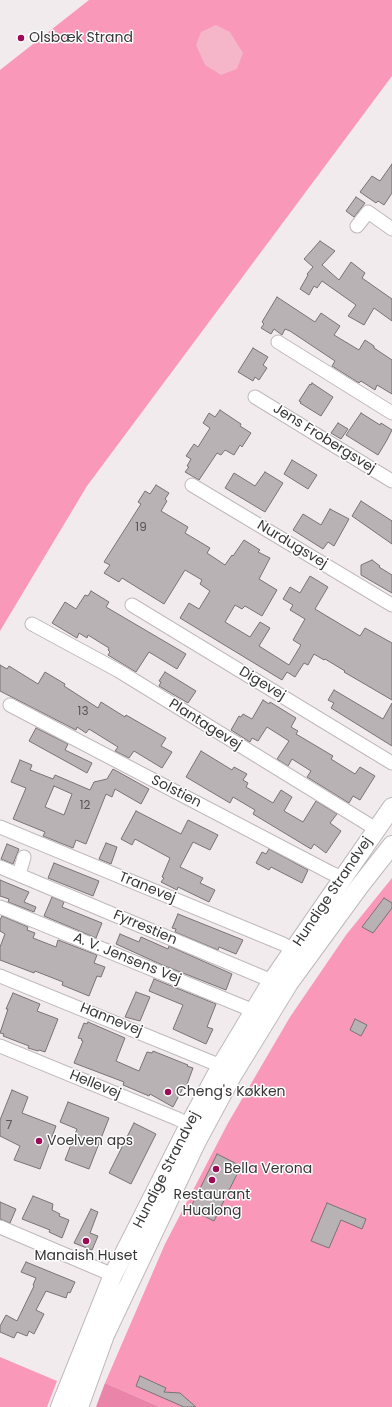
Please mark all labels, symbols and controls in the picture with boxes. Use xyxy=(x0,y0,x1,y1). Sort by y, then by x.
place label: Olsbæk Strand xyxy=(29,30,133,46)
marker: Olsbæk Strand xyxy=(16,33,26,43)
street label: Jens Frobergsvej xyxy=(270,401,378,477)
street label: Nurdugsvej xyxy=(254,517,330,573)
house number: 19 xyxy=(135,521,147,535)
street label: Digevej xyxy=(236,664,288,704)
street label: Plantagevej xyxy=(165,696,245,754)
house number: 13 xyxy=(78,705,88,719)
street label: Solstien xyxy=(148,772,204,812)
house number: 12 xyxy=(80,799,90,813)
street label: Hundige Strandvej xyxy=(290,834,376,950)
street label: Tranevej xyxy=(116,869,178,907)
street label: Fyrrestien xyxy=(111,907,179,949)
street label: A. V. Jensens Vej xyxy=(71,930,183,988)
street label: Hannevej xyxy=(77,1000,145,1040)
street label: Hellevej xyxy=(67,1067,123,1103)
place label: Cheng's Køkken xyxy=(176,1084,286,1100)
marker: Cheng's Køkken xyxy=(163,1087,173,1097)
street label: Hundige Strandvej xyxy=(130,1109,204,1231)
house number: 7 xyxy=(6,1119,12,1133)
place label: Voelven aps xyxy=(47,1133,133,1149)
marker: Voelven aps xyxy=(34,1136,44,1146)
place label: Bella Verona xyxy=(224,1161,312,1177)
marker: Bella Verona xyxy=(211,1164,221,1174)
marker: Restaurant Hualong xyxy=(207,1175,217,1185)
place label: Restaurant Hualong xyxy=(174,1187,250,1220)
marker: Manaish Huset xyxy=(81,1236,91,1246)
place label: Manaish Huset xyxy=(34,1248,138,1264)

